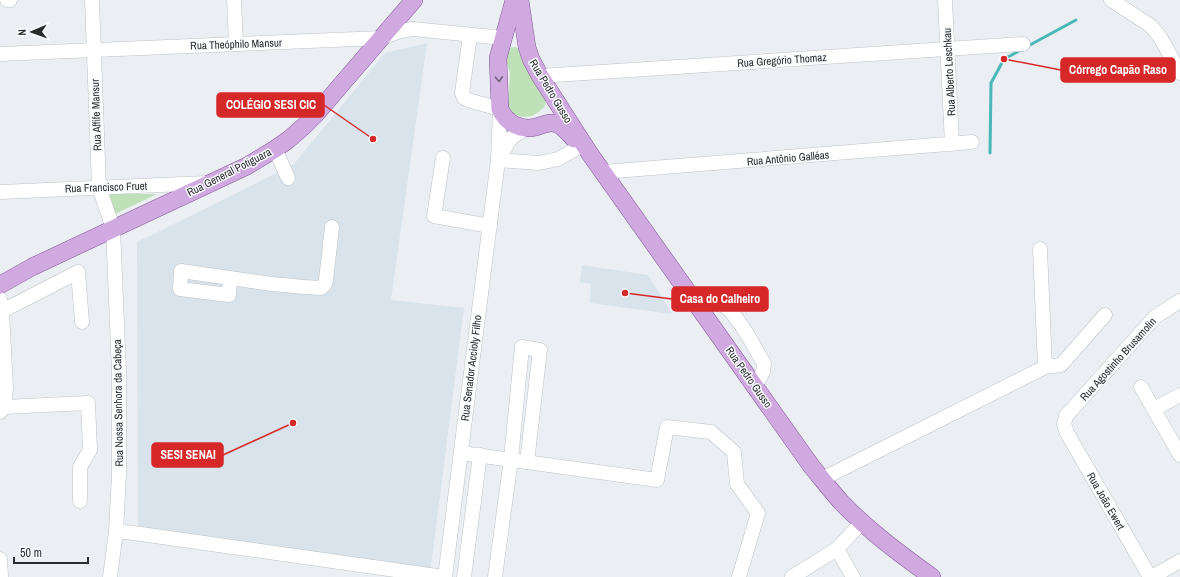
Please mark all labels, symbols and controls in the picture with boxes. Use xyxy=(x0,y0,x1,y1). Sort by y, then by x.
north arrow xyxy=(12,12,52,52)
street label: Rua Alberto Leschkau xyxy=(940,28,958,116)
text: N xyxy=(15,29,29,36)
street label: Rua Theóphilo Mansur xyxy=(190,35,282,53)
street label: Rua Gregório Thomaz xyxy=(737,50,828,70)
street label: Rua Pedro Gusso xyxy=(527,57,575,125)
callout: Córrego Capão Raso xyxy=(1061,58,1175,82)
text: Córrego Capão Raso xyxy=(1069,62,1167,78)
one-way arrow xyxy=(495,76,504,82)
street label: Rua Affife Mansur xyxy=(88,79,104,151)
callout: COLÉGIO SESI CIC xyxy=(217,93,324,117)
text: COLÉGIO SESI CIC xyxy=(226,97,316,113)
street label: Rua General Potiguara xyxy=(184,145,274,199)
street label: Rua Antônio Galléas xyxy=(746,147,830,169)
street label: Rua Francisco Fruet xyxy=(65,179,148,195)
callout: Casa do Calheiro xyxy=(672,287,768,311)
text: Casa do Calheiro xyxy=(680,291,760,307)
street label: Rua Senador Accioly Filho xyxy=(458,314,484,422)
street label: Rua Agostinho Brusamolin xyxy=(1077,314,1159,404)
street label: Rua Nossa Senhora da Cabeça xyxy=(110,339,126,467)
street label: Rua Pedro Gusso xyxy=(723,344,775,410)
callout: SESI SENAI xyxy=(152,443,223,467)
text: SESI SENAI xyxy=(160,447,216,463)
street label: Rua João Ewert xyxy=(1084,470,1128,533)
scale bar xyxy=(14,539,88,565)
text: 50 m xyxy=(20,545,42,561)

